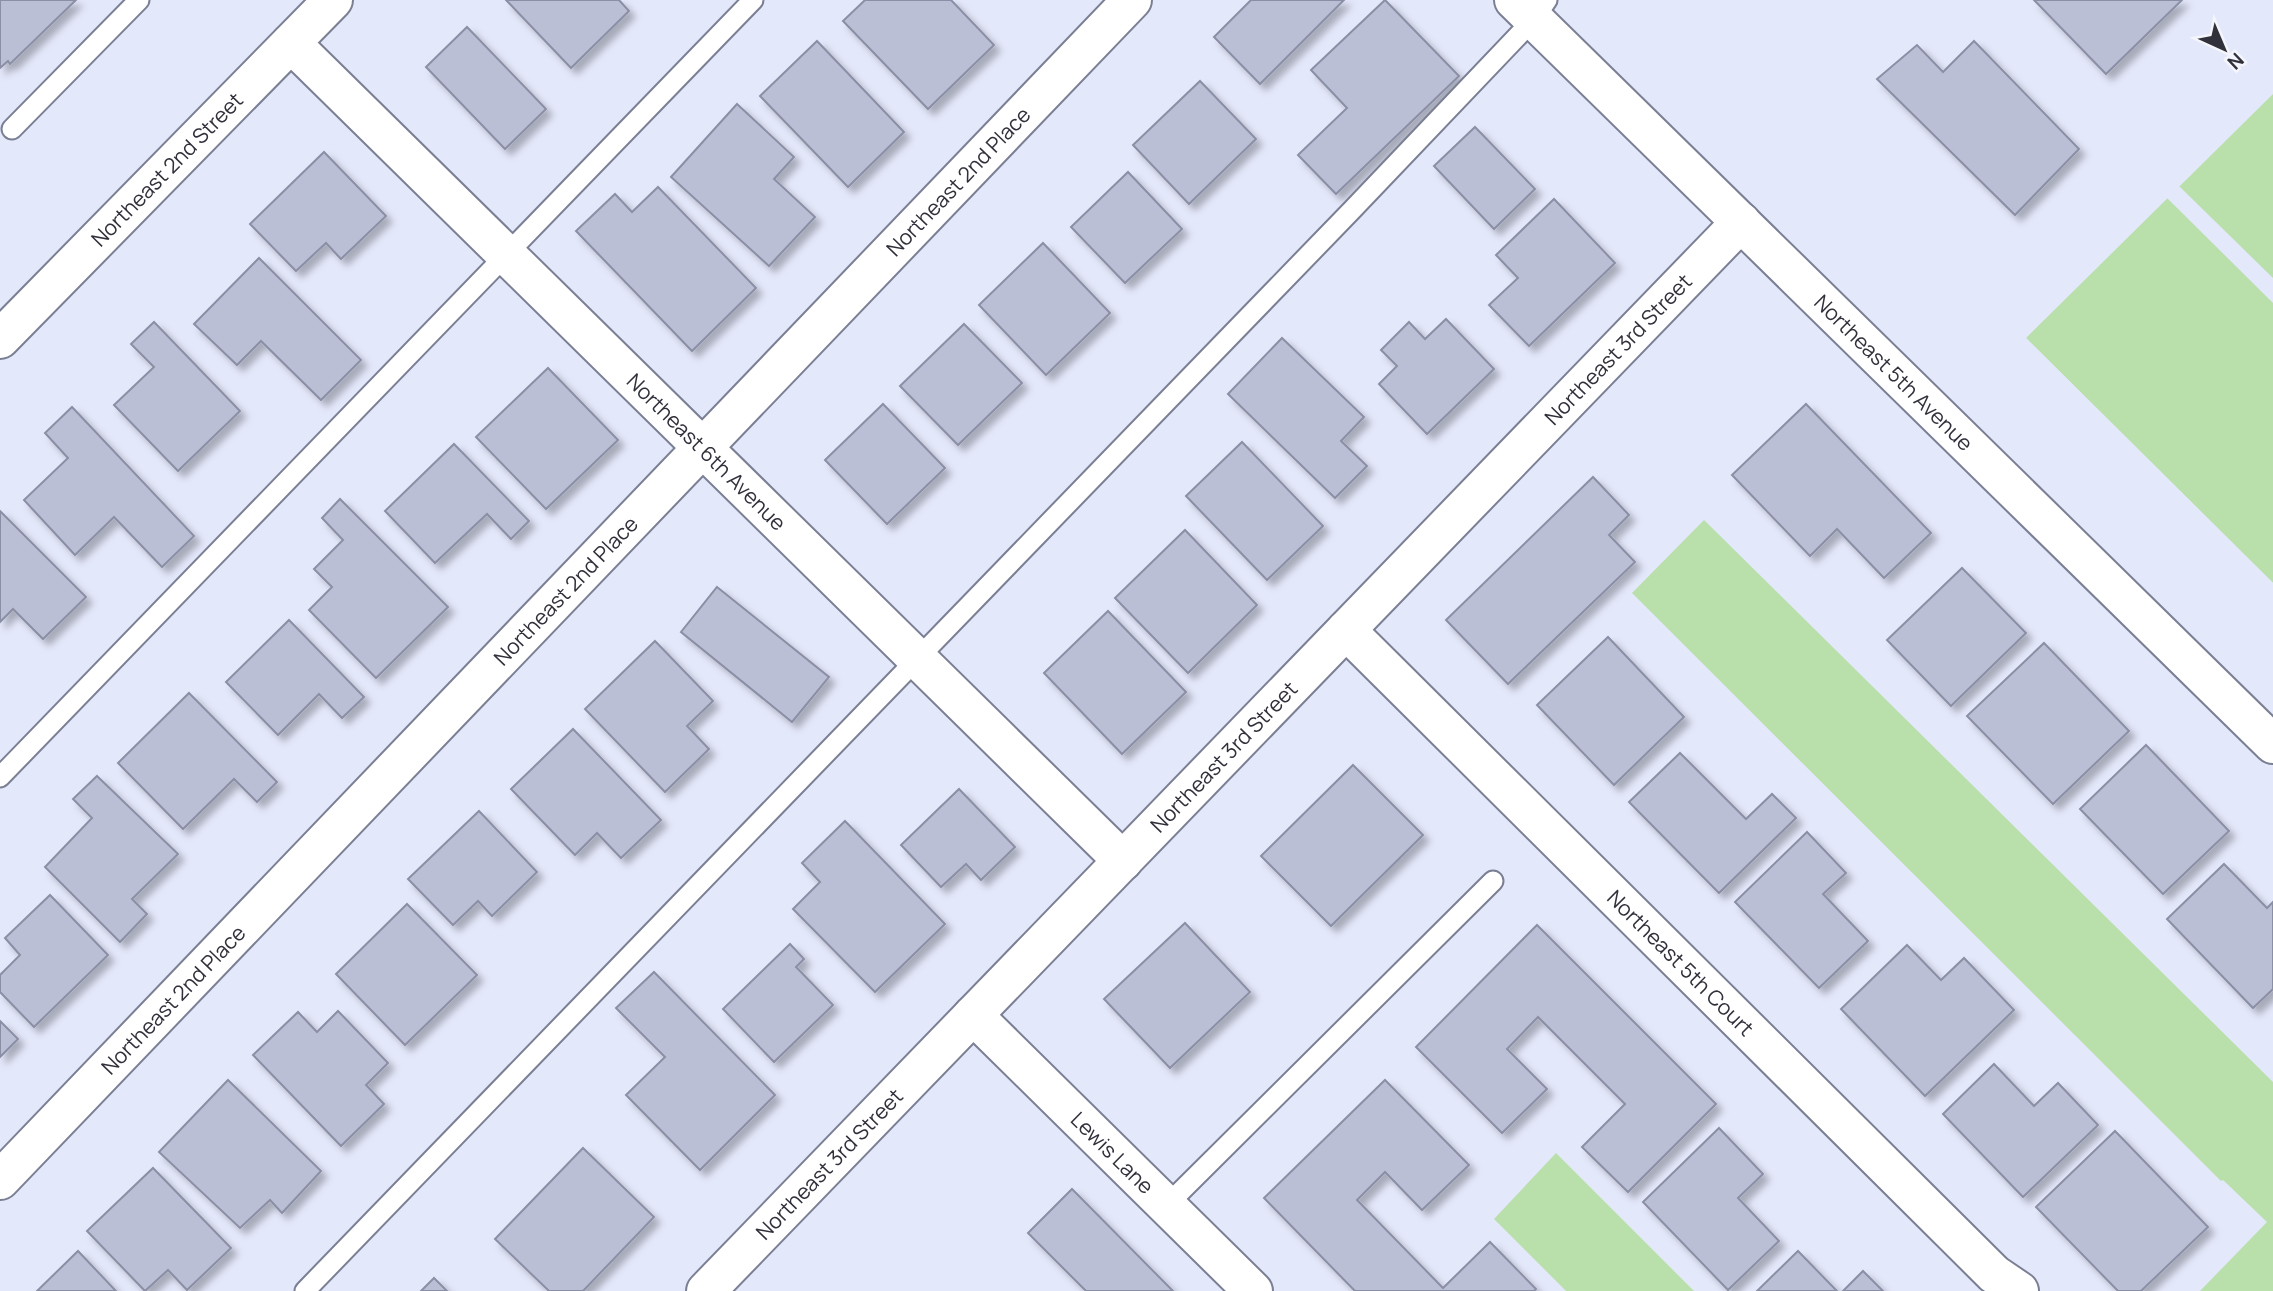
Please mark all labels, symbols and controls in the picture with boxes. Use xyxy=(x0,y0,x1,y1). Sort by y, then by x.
north arrow xyxy=(2189,14,2259,84)
text: N xyxy=(2222,47,2250,75)
street label: Northeast 2nd Street xyxy=(85,86,249,252)
street label: Northeast 2nd Place xyxy=(880,101,1036,262)
street label: Northeast 3rd Street xyxy=(1538,268,1698,431)
street label: Northeast 5th Avenue xyxy=(1808,288,1979,457)
street label: Northeast 6th Avenue xyxy=(621,367,792,536)
street label: Northeast 2nd Place xyxy=(487,510,644,671)
street label: Northeast 3rd Street xyxy=(1144,675,1303,838)
street label: Northeast 5th Court xyxy=(1601,884,1760,1042)
street label: Northeast 2nd Place xyxy=(95,919,251,1080)
street label: Northeast 3rd Street xyxy=(749,1082,909,1245)
street label: Lewis Lane xyxy=(1065,1105,1160,1200)

